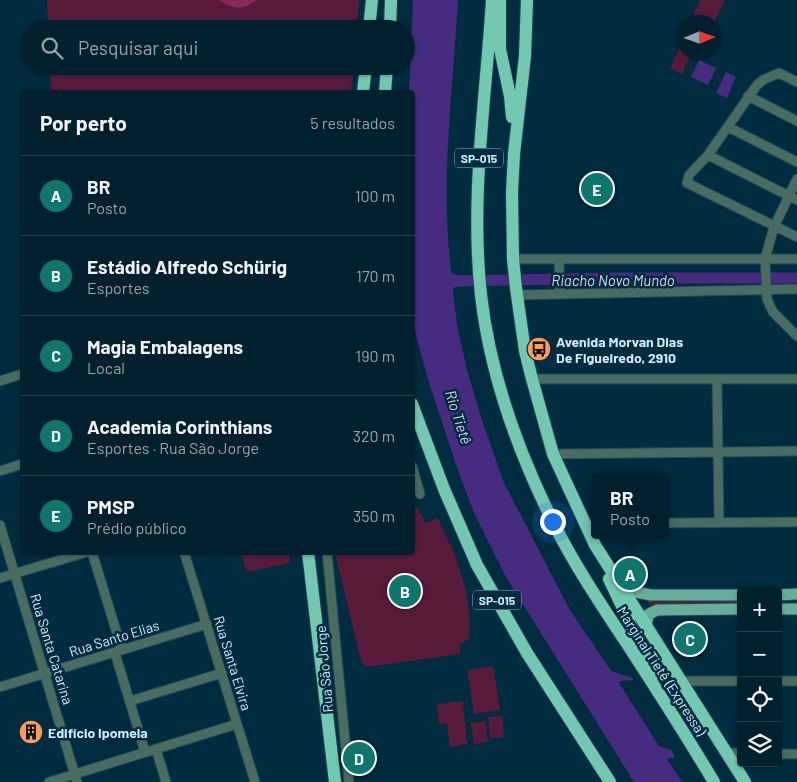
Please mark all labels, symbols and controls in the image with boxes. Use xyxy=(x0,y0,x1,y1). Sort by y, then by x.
north arrow xyxy=(677,15,722,60)
search box xyxy=(20,20,415,75)
icon: search xyxy=(38,34,66,62)
text: Pesquisar aqui xyxy=(78,36,198,59)
text: Por perto xyxy=(40,110,127,135)
text: 5 resultados xyxy=(310,113,395,132)
road number: SP-015 xyxy=(455,148,503,168)
pin: E xyxy=(581,170,613,208)
text: BR xyxy=(87,175,110,198)
text: A xyxy=(51,186,61,205)
text: 100 m xyxy=(355,186,395,205)
text: Posto xyxy=(87,198,127,217)
text: Estádio Alfredo Schürig xyxy=(87,255,287,278)
text: B xyxy=(51,266,61,285)
text: 170 m xyxy=(356,266,395,285)
water label: Riacho Novo Mundo xyxy=(551,271,675,289)
text: Esportes xyxy=(87,278,150,297)
place label: Avenida Morvan Dias De Figueiredo, 2910 xyxy=(556,333,683,366)
text: Magia Embalagens xyxy=(87,335,243,358)
bus stop icon: Avenida Morvan Dias De Figueiredo, 2910 xyxy=(526,336,552,362)
text: C xyxy=(51,346,61,365)
text: 190 m xyxy=(356,346,395,365)
text: Local xyxy=(87,358,125,377)
water label: Rio Tietê xyxy=(442,388,476,447)
text: Academia Corinthians xyxy=(87,415,272,438)
text: D xyxy=(51,426,61,445)
text: 320 m xyxy=(353,426,395,445)
text: Esportes · Rua São Jorge xyxy=(87,438,259,457)
popup xyxy=(591,474,669,539)
text: BR xyxy=(610,486,634,509)
text: PMSP xyxy=(87,495,135,518)
text: E xyxy=(51,506,61,525)
text: 350 m xyxy=(353,506,395,525)
your location xyxy=(540,509,566,535)
text: Posto xyxy=(610,509,650,528)
text: Prédio público xyxy=(87,518,186,537)
pin: A xyxy=(614,555,646,593)
pin: B xyxy=(389,572,421,610)
map controls xyxy=(737,587,782,767)
button: + xyxy=(737,587,782,632)
road number: SP-015 xyxy=(473,590,521,610)
street label: Rua Santa Catarina xyxy=(27,592,77,706)
street label: Marginal Tietê (Expressa) xyxy=(614,603,710,739)
street label: Rua Santa Elvira xyxy=(211,614,255,712)
street label: Rua Santo Elias xyxy=(67,616,161,660)
pin: C xyxy=(674,620,706,658)
street label: Rua São Jorge xyxy=(312,625,336,713)
button: − xyxy=(737,632,782,677)
button: locate xyxy=(737,677,782,722)
building icon: Edifício Ipomeia xyxy=(18,719,44,745)
button: layers xyxy=(737,722,782,767)
place label: Edifício Ipomeia xyxy=(48,724,148,741)
pin: D xyxy=(343,739,375,777)

